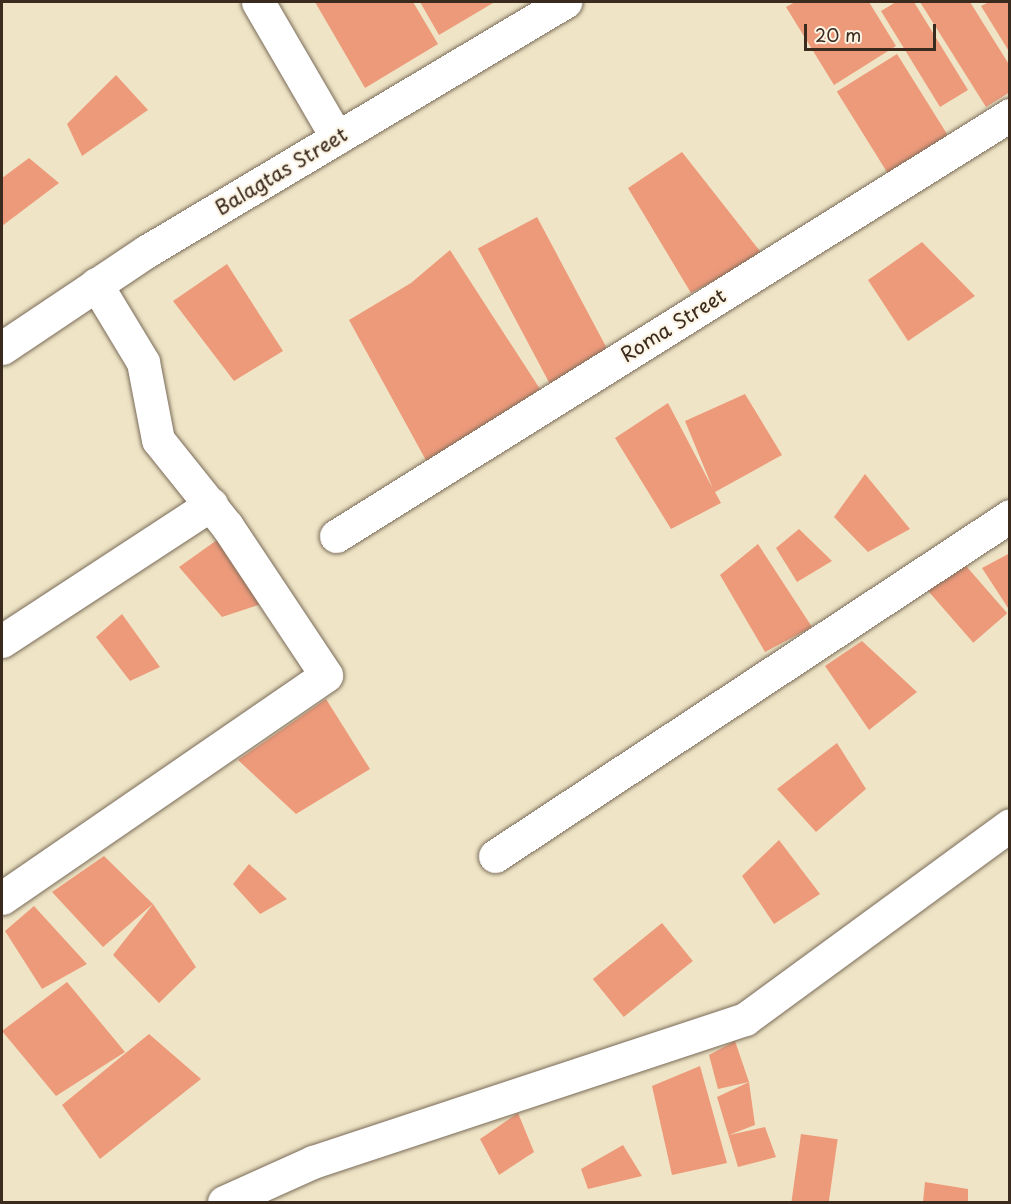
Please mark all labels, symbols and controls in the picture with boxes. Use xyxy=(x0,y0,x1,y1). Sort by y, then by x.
scale bar xyxy=(807,12,939,50)
text: 20 m xyxy=(815,21,861,48)
street label: Balagtas Street xyxy=(210,122,352,220)
street label: Roma Street xyxy=(615,283,731,367)

